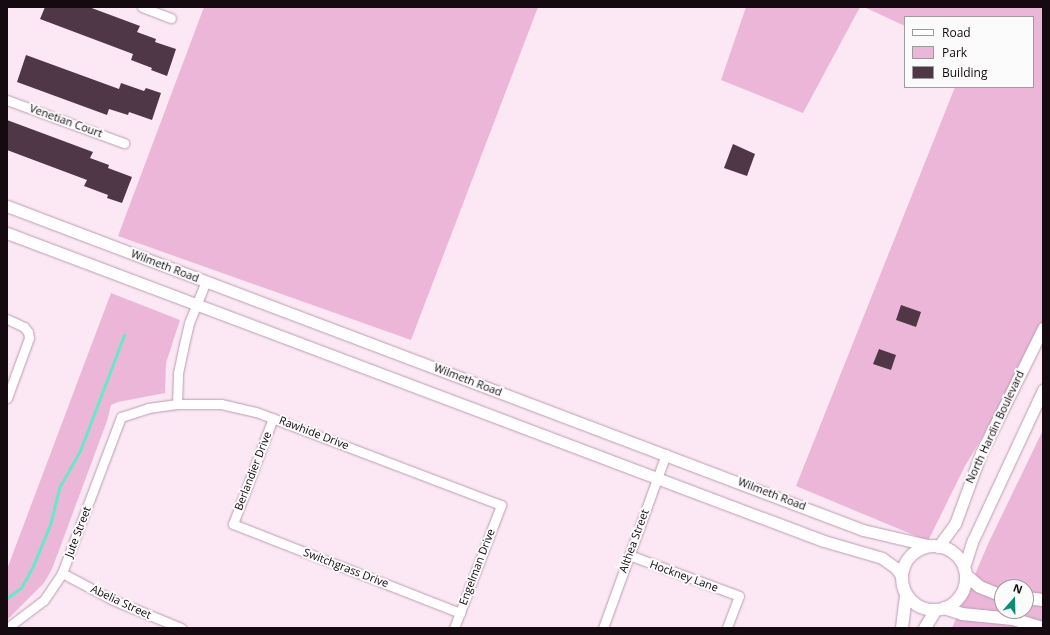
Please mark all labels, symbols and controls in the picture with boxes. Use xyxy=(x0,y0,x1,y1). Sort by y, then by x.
legend xyxy=(904,16,1034,88)
text: Road xyxy=(942,24,971,41)
text: Park xyxy=(942,44,967,61)
text: Building xyxy=(942,64,987,81)
street label: Venetian Court xyxy=(28,102,104,140)
street label: Wilmeth Road xyxy=(129,247,201,285)
street label: Wilmeth Road xyxy=(432,361,504,399)
street label: North Hardin Boulevard xyxy=(963,368,1027,486)
street label: Rawhide Drive xyxy=(277,414,351,452)
street label: Berlandier Drive xyxy=(232,430,274,512)
street label: Wilmeth Road xyxy=(736,475,808,513)
street label: Jute Street xyxy=(62,505,94,559)
street label: Althea Street xyxy=(616,508,652,574)
street label: Engelman Drive xyxy=(456,527,498,607)
street label: Switchgrass Drive xyxy=(302,546,390,590)
street label: Hockney Lane xyxy=(648,558,720,594)
north arrow xyxy=(994,579,1034,619)
text: N xyxy=(1011,580,1025,597)
street label: Abelia Street xyxy=(89,582,153,622)

